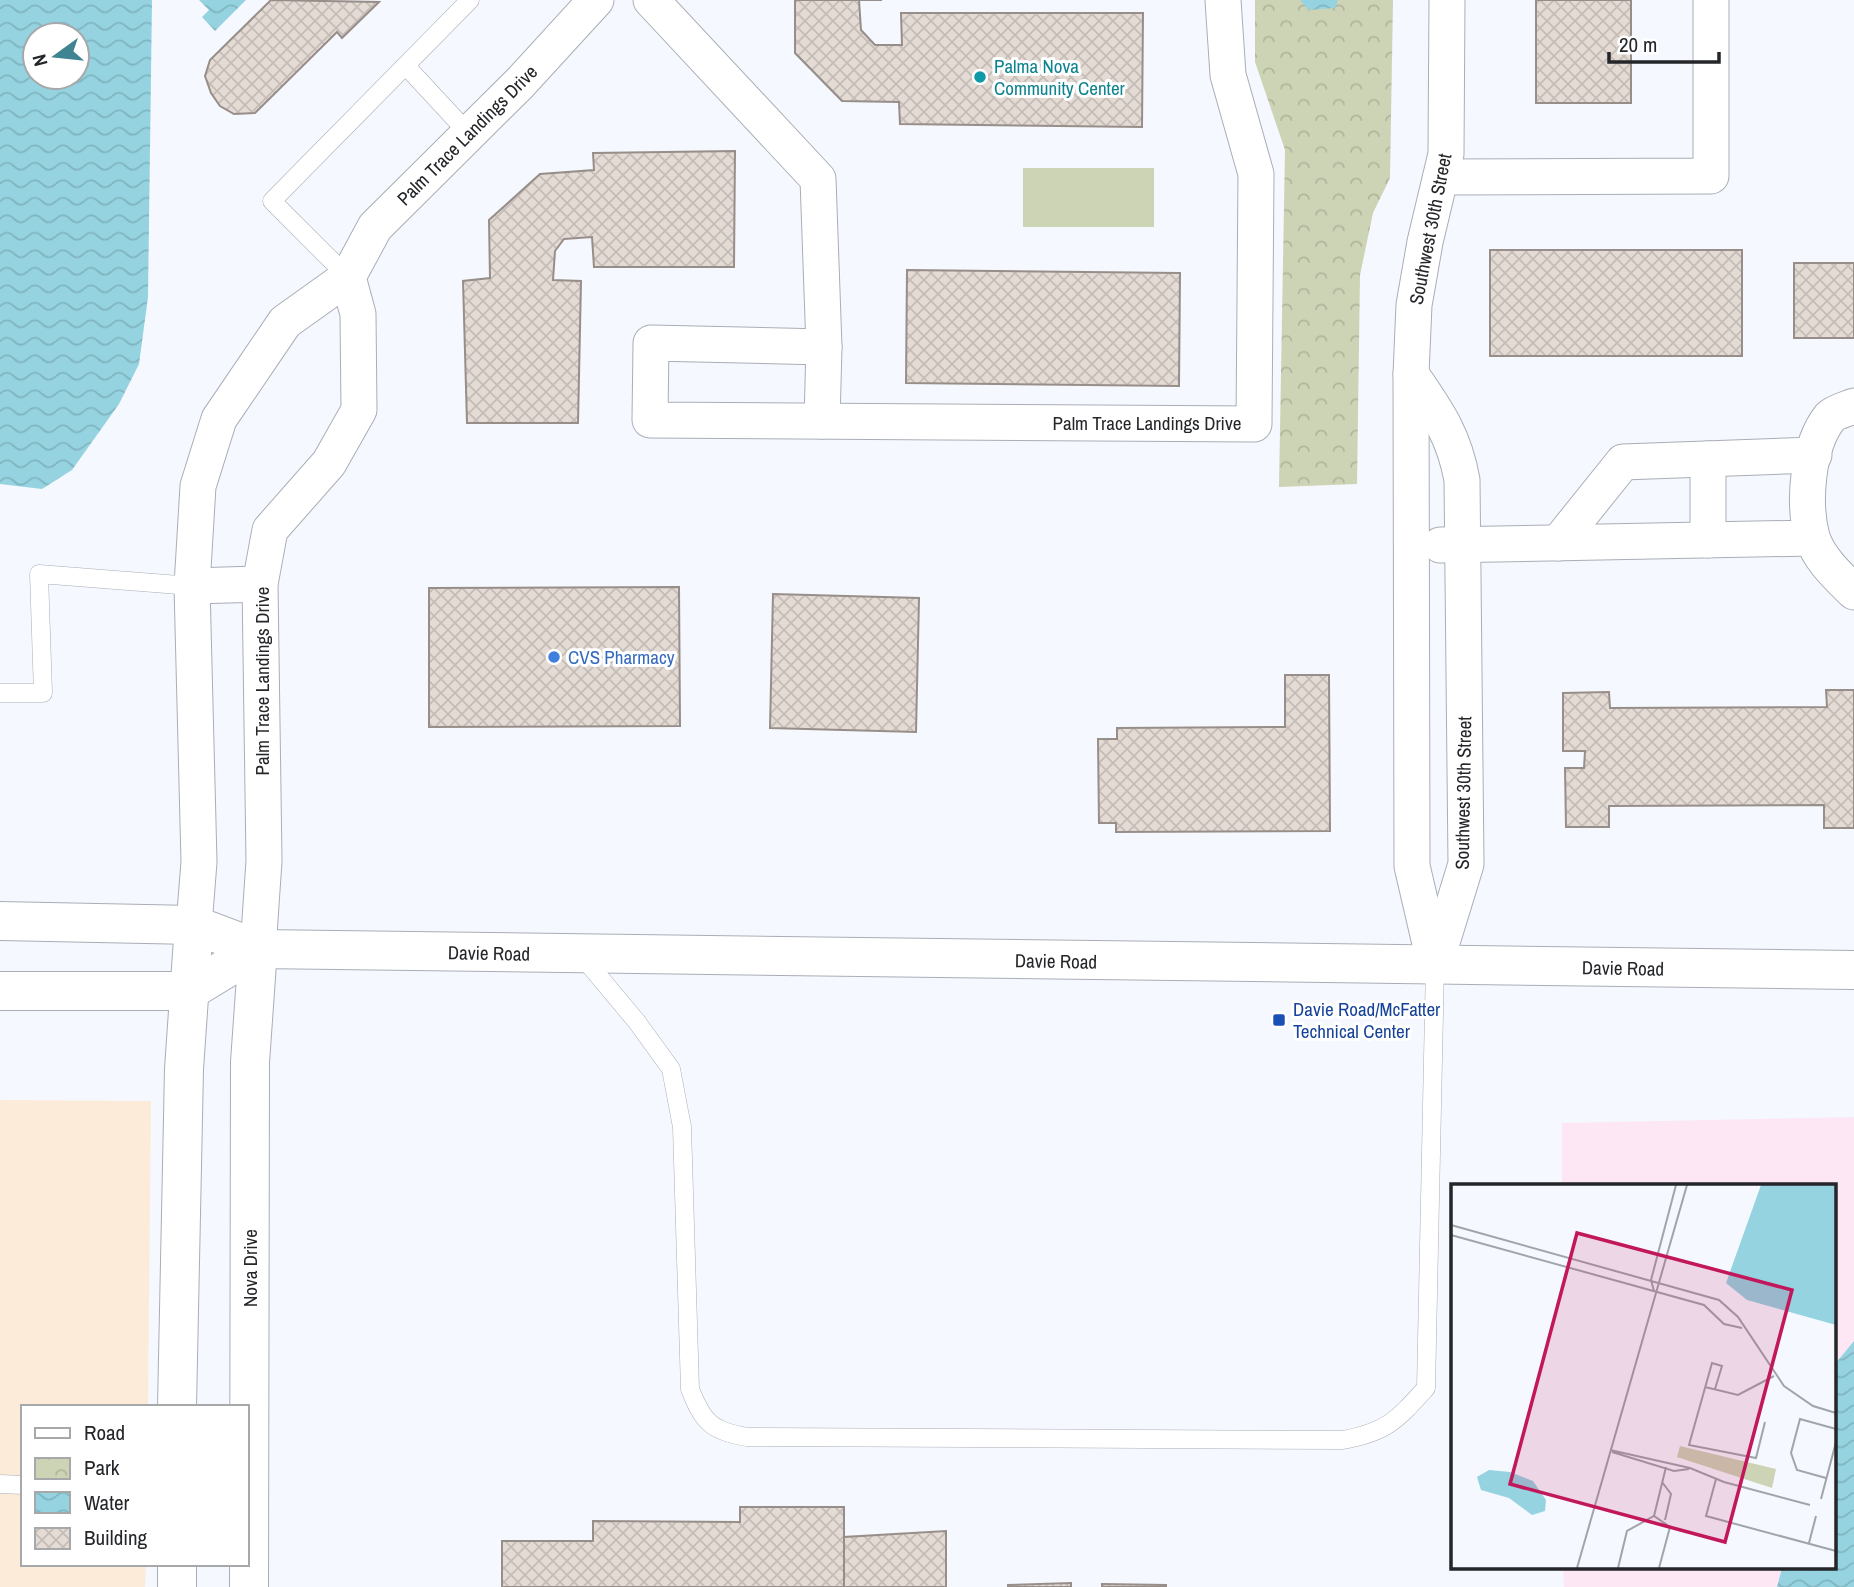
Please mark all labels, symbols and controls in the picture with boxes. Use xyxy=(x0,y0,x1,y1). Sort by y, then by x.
north arrow xyxy=(21,21,91,91)
scale bar xyxy=(1609,21,1719,65)
text: 20 m xyxy=(1619,30,1657,59)
text: N xyxy=(26,52,54,69)
place label: Palma Nova Community Center xyxy=(994,53,1126,101)
street label: Palm Trace Landings Drive xyxy=(391,59,543,211)
marker: Palma Nova Community Center xyxy=(972,69,988,85)
street label: Southwest 30th Street xyxy=(1403,151,1458,307)
street label: Palm Trace Landings Drive xyxy=(1053,410,1241,436)
street label: Palm Trace Landings Drive xyxy=(249,587,275,775)
place label: CVS Pharmacy xyxy=(568,644,675,670)
marker: CVS Pharmacy xyxy=(546,649,562,665)
street label: Southwest 30th Street xyxy=(1449,715,1477,870)
street label: Davie Road xyxy=(448,939,530,967)
street label: Davie Road xyxy=(1015,947,1097,975)
street label: Davie Road xyxy=(1582,954,1664,982)
place label: Davie Road/McFatter Technical Center xyxy=(1293,996,1441,1044)
marker: Davie Road/McFatter Technical Center xyxy=(1271,1012,1287,1028)
inset map xyxy=(1451,1184,1836,1570)
street label: Nova Drive xyxy=(237,1229,263,1307)
legend xyxy=(21,1405,248,1566)
text: Road xyxy=(84,1418,125,1447)
text: Park xyxy=(84,1453,120,1482)
text: Water xyxy=(84,1488,130,1517)
text: Building xyxy=(84,1523,148,1552)

